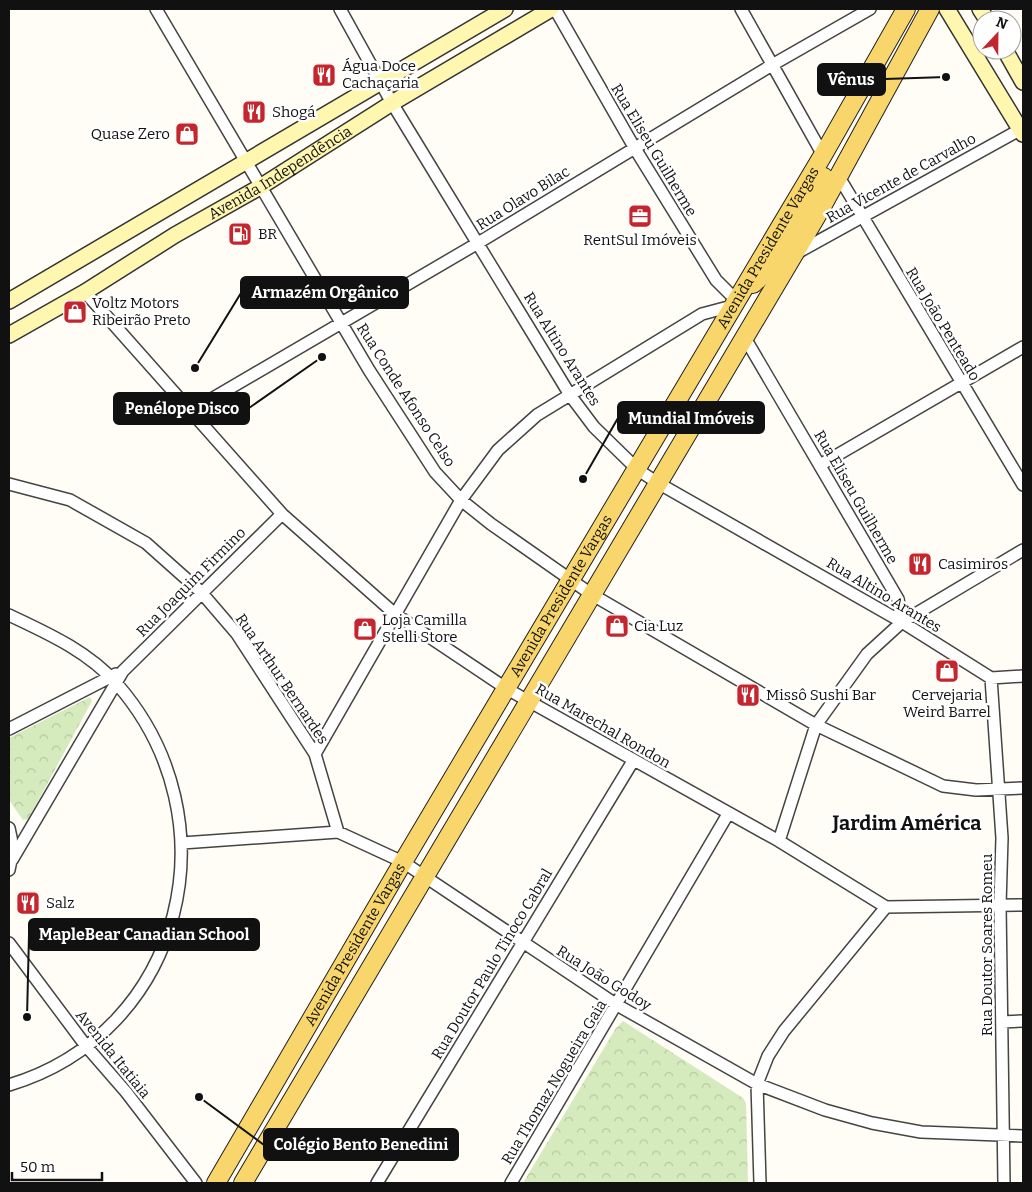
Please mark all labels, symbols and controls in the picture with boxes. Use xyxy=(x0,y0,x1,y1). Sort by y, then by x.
north arrow xyxy=(972,10,1022,60)
text: N xyxy=(993,14,1010,33)
place label: Água Doce Cachaçaria xyxy=(342,57,419,92)
restaurant icon: Água Doce Cachaçaria xyxy=(311,62,337,88)
callout: Vênus xyxy=(818,64,885,95)
text: Vênus xyxy=(827,70,875,89)
street label: Rua Eliseu Guilherme xyxy=(607,80,701,220)
restaurant icon: Shogá xyxy=(241,99,267,125)
place label: Shogá xyxy=(272,103,315,121)
shop icon: Quase Zero xyxy=(174,121,200,147)
street label: Avenida Independência xyxy=(205,122,355,223)
place label: Quase Zero xyxy=(91,125,170,143)
street label: Rua Vicente de Carvalho xyxy=(823,129,979,227)
street label: Rua Olavo Bilac xyxy=(473,162,573,234)
street label: Avenida Presidente Vargas xyxy=(713,164,823,332)
office icon: RentSul Imóveis xyxy=(627,203,653,229)
fuel station icon: BR xyxy=(227,221,253,247)
place label: BR xyxy=(258,225,277,243)
place label: RentSul Imóveis xyxy=(583,231,697,249)
street label: Rua João Penteado xyxy=(902,264,984,384)
callout: Armazém Orgânico xyxy=(241,277,408,308)
text: Armazém Orgânico xyxy=(251,283,399,302)
street label: Rua Altino Arantes xyxy=(520,289,604,409)
place label: Voltz Motors Ribeirão Preto xyxy=(92,294,191,329)
shop icon: Voltz Motors Ribeirão Preto xyxy=(62,299,88,325)
street label: Rua Conde Afonso Celso xyxy=(353,320,459,470)
callout: Penélope Disco xyxy=(114,393,249,424)
text: Penélope Disco xyxy=(125,399,239,418)
callout: Mundial Imóveis xyxy=(618,402,764,433)
text: Mundial Imóveis xyxy=(628,409,754,428)
street label: Rua Eliseu Guilherme xyxy=(810,427,902,567)
street label: Avenida Presidente Vargas xyxy=(506,512,616,680)
street label: Rua Joaquim Firmino xyxy=(132,523,250,641)
restaurant icon: Casimiros xyxy=(907,551,933,577)
street label: Rua Altino Arantes xyxy=(823,554,945,636)
place label: Casimiros xyxy=(938,555,1008,573)
street label: Rua Arthur Bernardes xyxy=(232,611,332,747)
place label: Loja Camilla Stelli Store xyxy=(382,611,467,646)
shop icon: Cia Luz xyxy=(604,613,630,639)
shop icon: Loja Camilla Stelli Store xyxy=(352,616,378,642)
place label: Cia Luz xyxy=(634,617,683,635)
shop icon: Cervejaria Weird Barrel xyxy=(934,658,960,684)
street label: Rua Marechal Rondon xyxy=(532,680,674,772)
restaurant icon: Missô Sushi Bar xyxy=(735,682,761,708)
place label: Missô Sushi Bar xyxy=(766,686,876,704)
place label: Cervejaria Weird Barrel xyxy=(903,686,991,721)
district label: Jardim América xyxy=(832,811,981,835)
street label: Rua Doutor Soares Romeu xyxy=(978,854,996,1036)
street label: Avenida Presidente Vargas xyxy=(301,860,409,1029)
street label: Rua Doutor Paulo Tinoco Cabral xyxy=(428,865,556,1063)
restaurant icon: Salz xyxy=(15,890,41,916)
place label: Salz xyxy=(46,894,74,912)
callout: MapleBear Canadian School xyxy=(29,919,259,950)
text: MapleBear Canadian School xyxy=(39,925,249,944)
street label: Rua João Godoy xyxy=(553,942,655,1014)
street label: Rua Thomaz Nogueira Gaia xyxy=(498,996,610,1168)
street label: Avenida Itatiaia xyxy=(72,1006,154,1102)
callout: Colégio Bento Benedini xyxy=(264,1129,458,1160)
text: Colégio Bento Benedini xyxy=(274,1135,448,1154)
scale bar xyxy=(12,1150,102,1182)
text: 50 m xyxy=(20,1158,56,1176)

